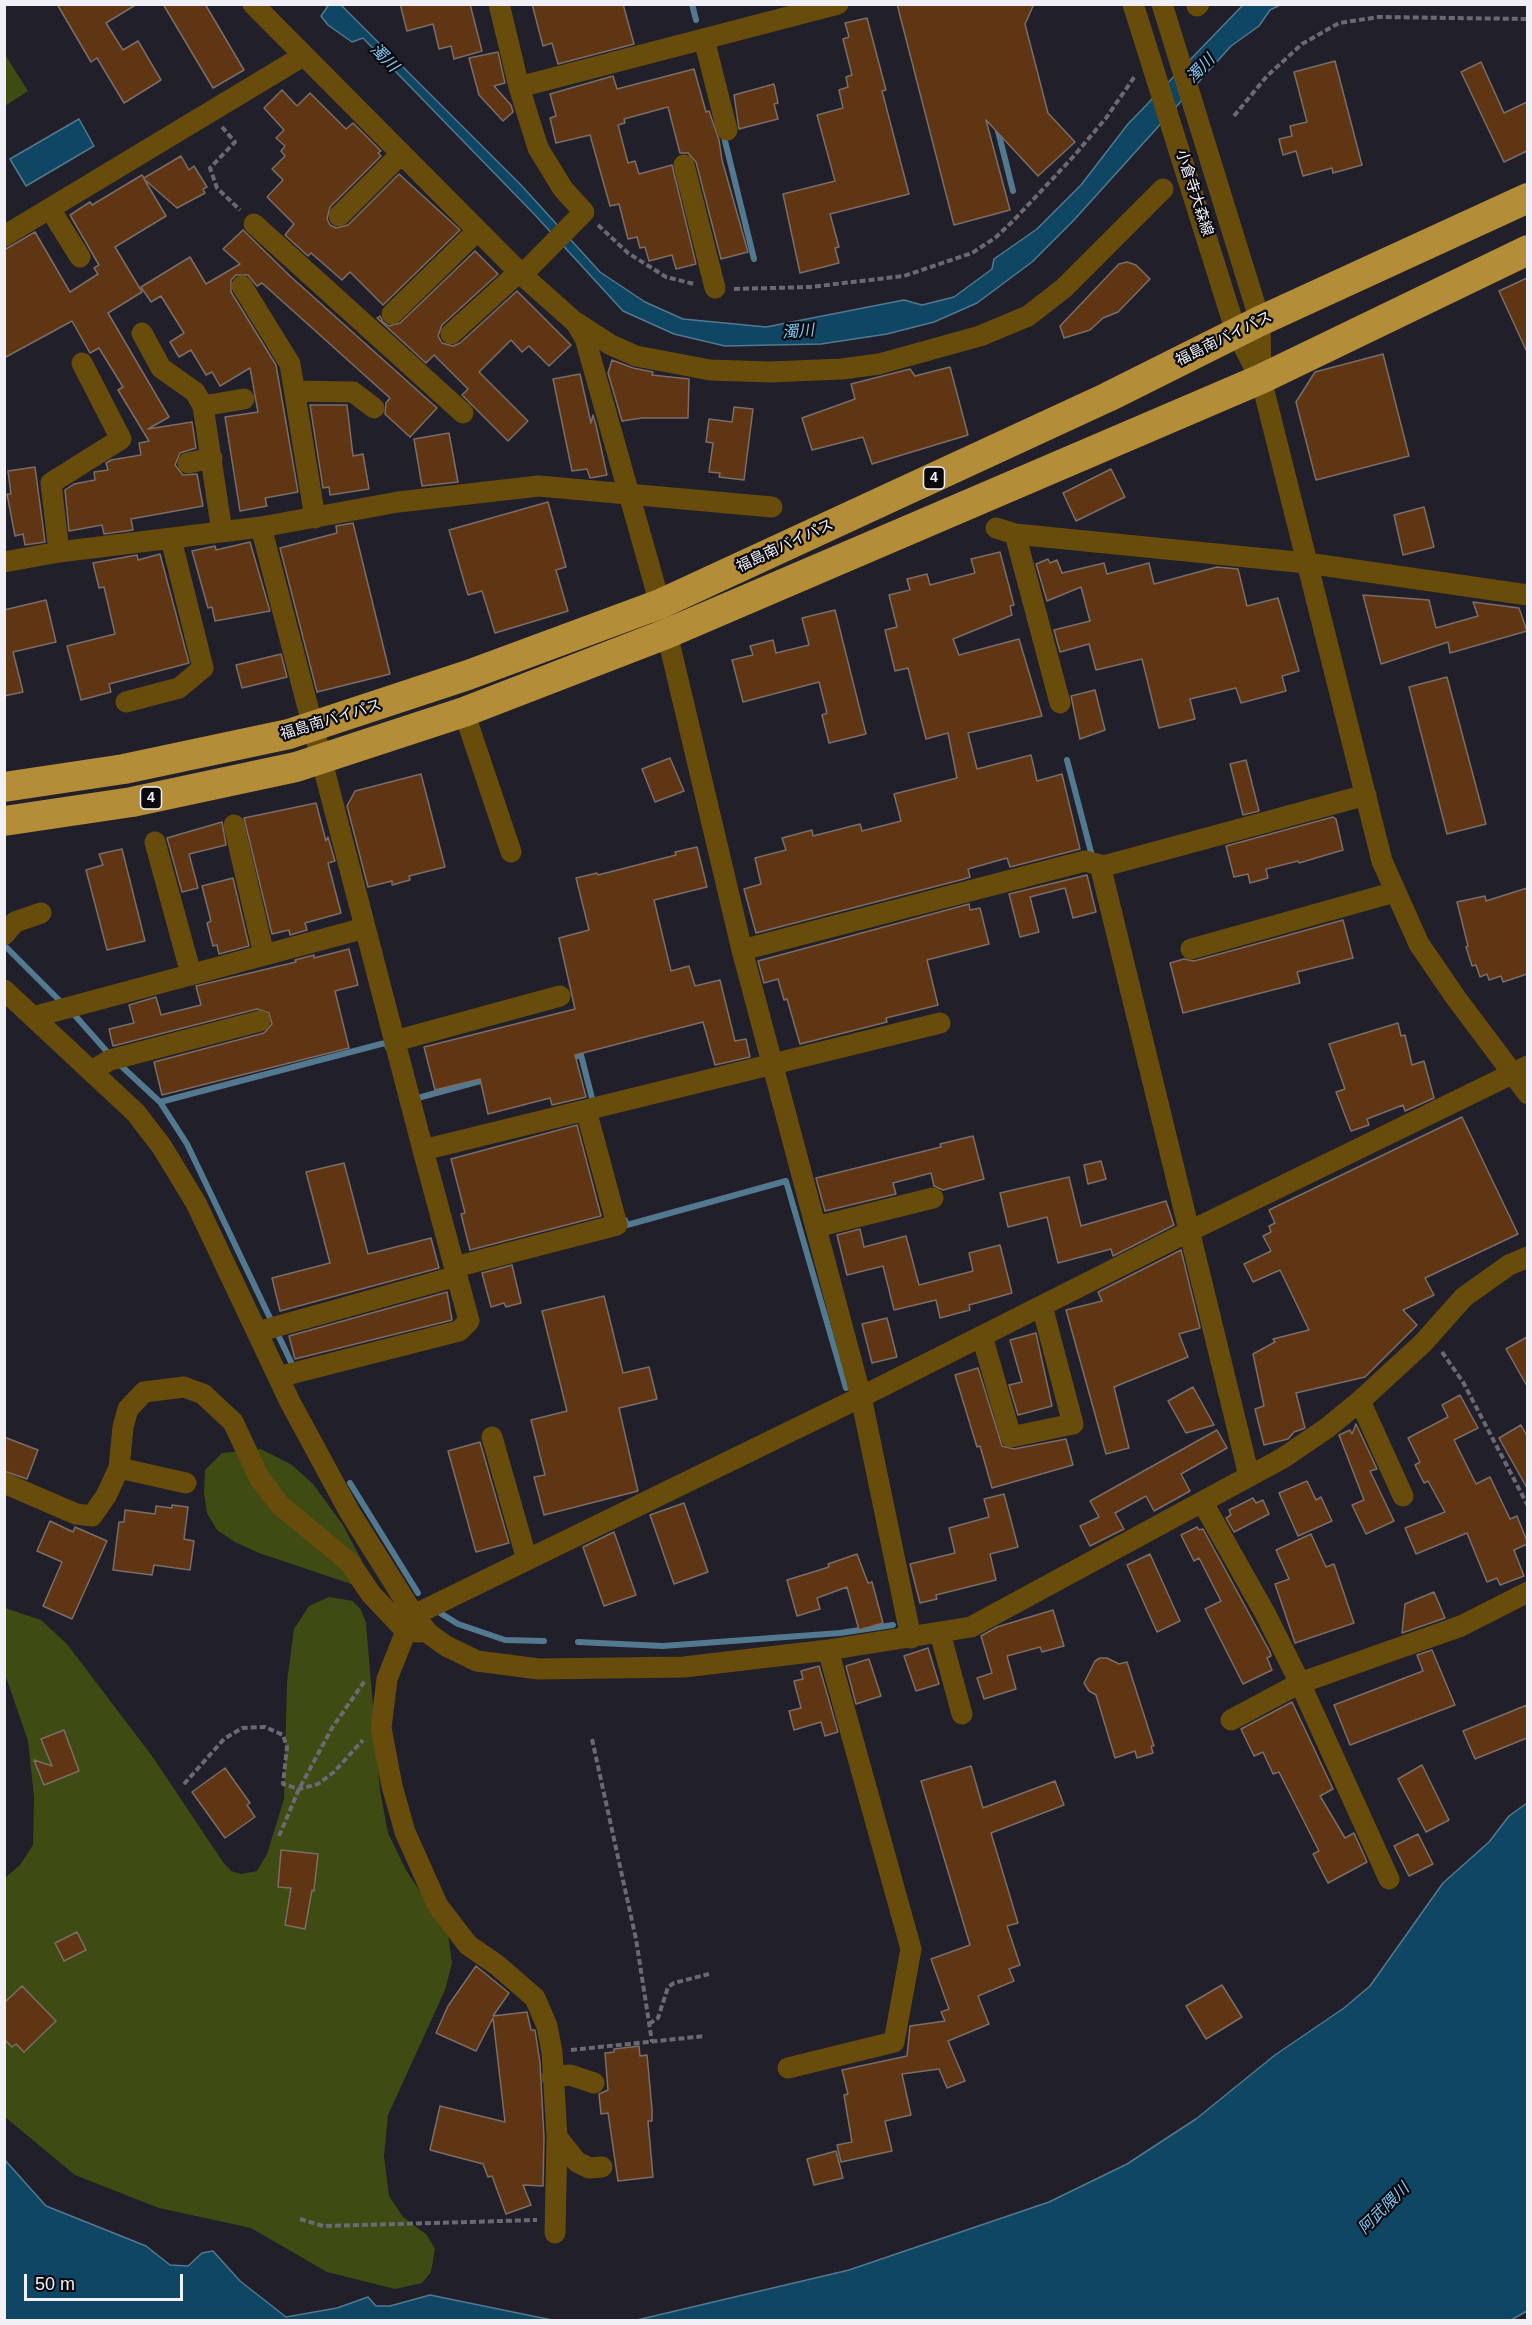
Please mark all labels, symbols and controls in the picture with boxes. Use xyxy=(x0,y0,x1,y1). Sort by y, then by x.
water label: 濁川 xyxy=(366,40,402,76)
water label: 濁川 xyxy=(1183,51,1219,87)
street label: 小倉寺大森線 xyxy=(1172,147,1216,239)
street label: 福島南バイパス xyxy=(1173,308,1275,370)
water label: 濁川 xyxy=(781,321,815,343)
road number: 4 xyxy=(924,467,944,489)
street label: 福島南バイパス xyxy=(734,516,836,576)
street label: 福島南バイパス xyxy=(278,696,384,744)
road number: 4 xyxy=(140,787,162,809)
water label: 阿武隈川 xyxy=(1355,2180,1413,2238)
scale bar xyxy=(27,2262,186,2300)
text: 50 m xyxy=(35,2274,75,2294)

